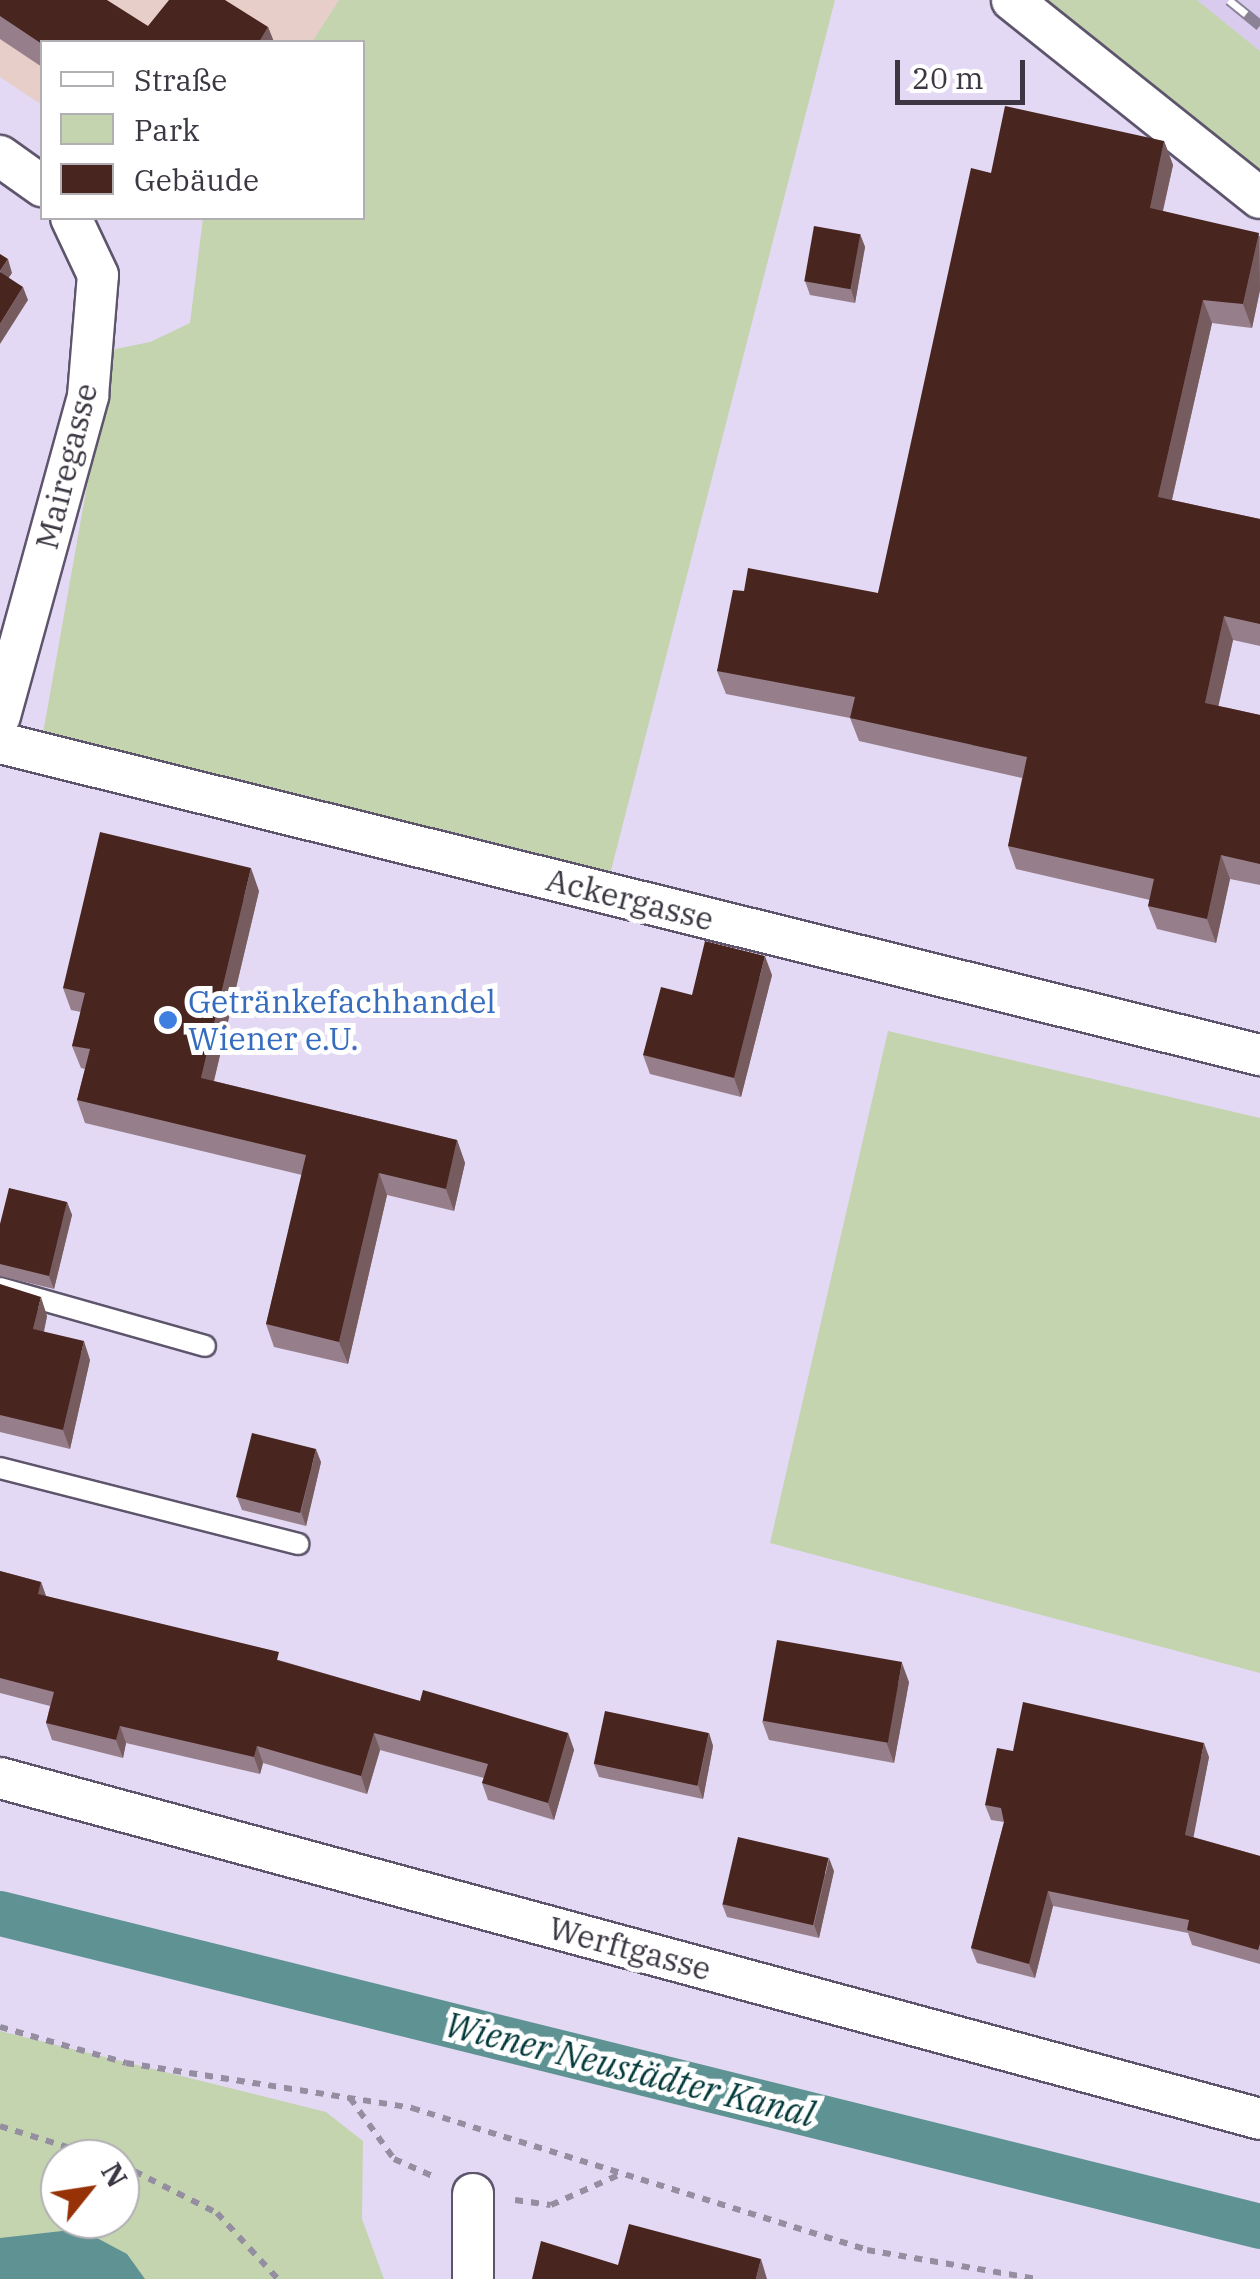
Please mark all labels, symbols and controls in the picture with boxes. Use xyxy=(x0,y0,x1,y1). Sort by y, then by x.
legend xyxy=(40,40,365,220)
scale bar xyxy=(900,40,1030,102)
text: 20 m xyxy=(912,58,984,97)
text: Straße xyxy=(134,60,227,99)
text: Park xyxy=(134,110,200,149)
text: Gebäude xyxy=(134,160,259,199)
street label: Mairegasse xyxy=(27,379,105,553)
street label: Ackergasse xyxy=(542,860,718,938)
place label: Getränkefachhandel Wiener e.U. xyxy=(188,983,496,1058)
marker: Getränkefachhandel Wiener e.U. xyxy=(157,1009,179,1031)
street label: Werftgasse xyxy=(545,1908,715,1988)
water label: Wiener Neustädter Kanal xyxy=(441,2003,819,2135)
north arrow xyxy=(40,2139,140,2239)
text: N xyxy=(93,2156,136,2194)

